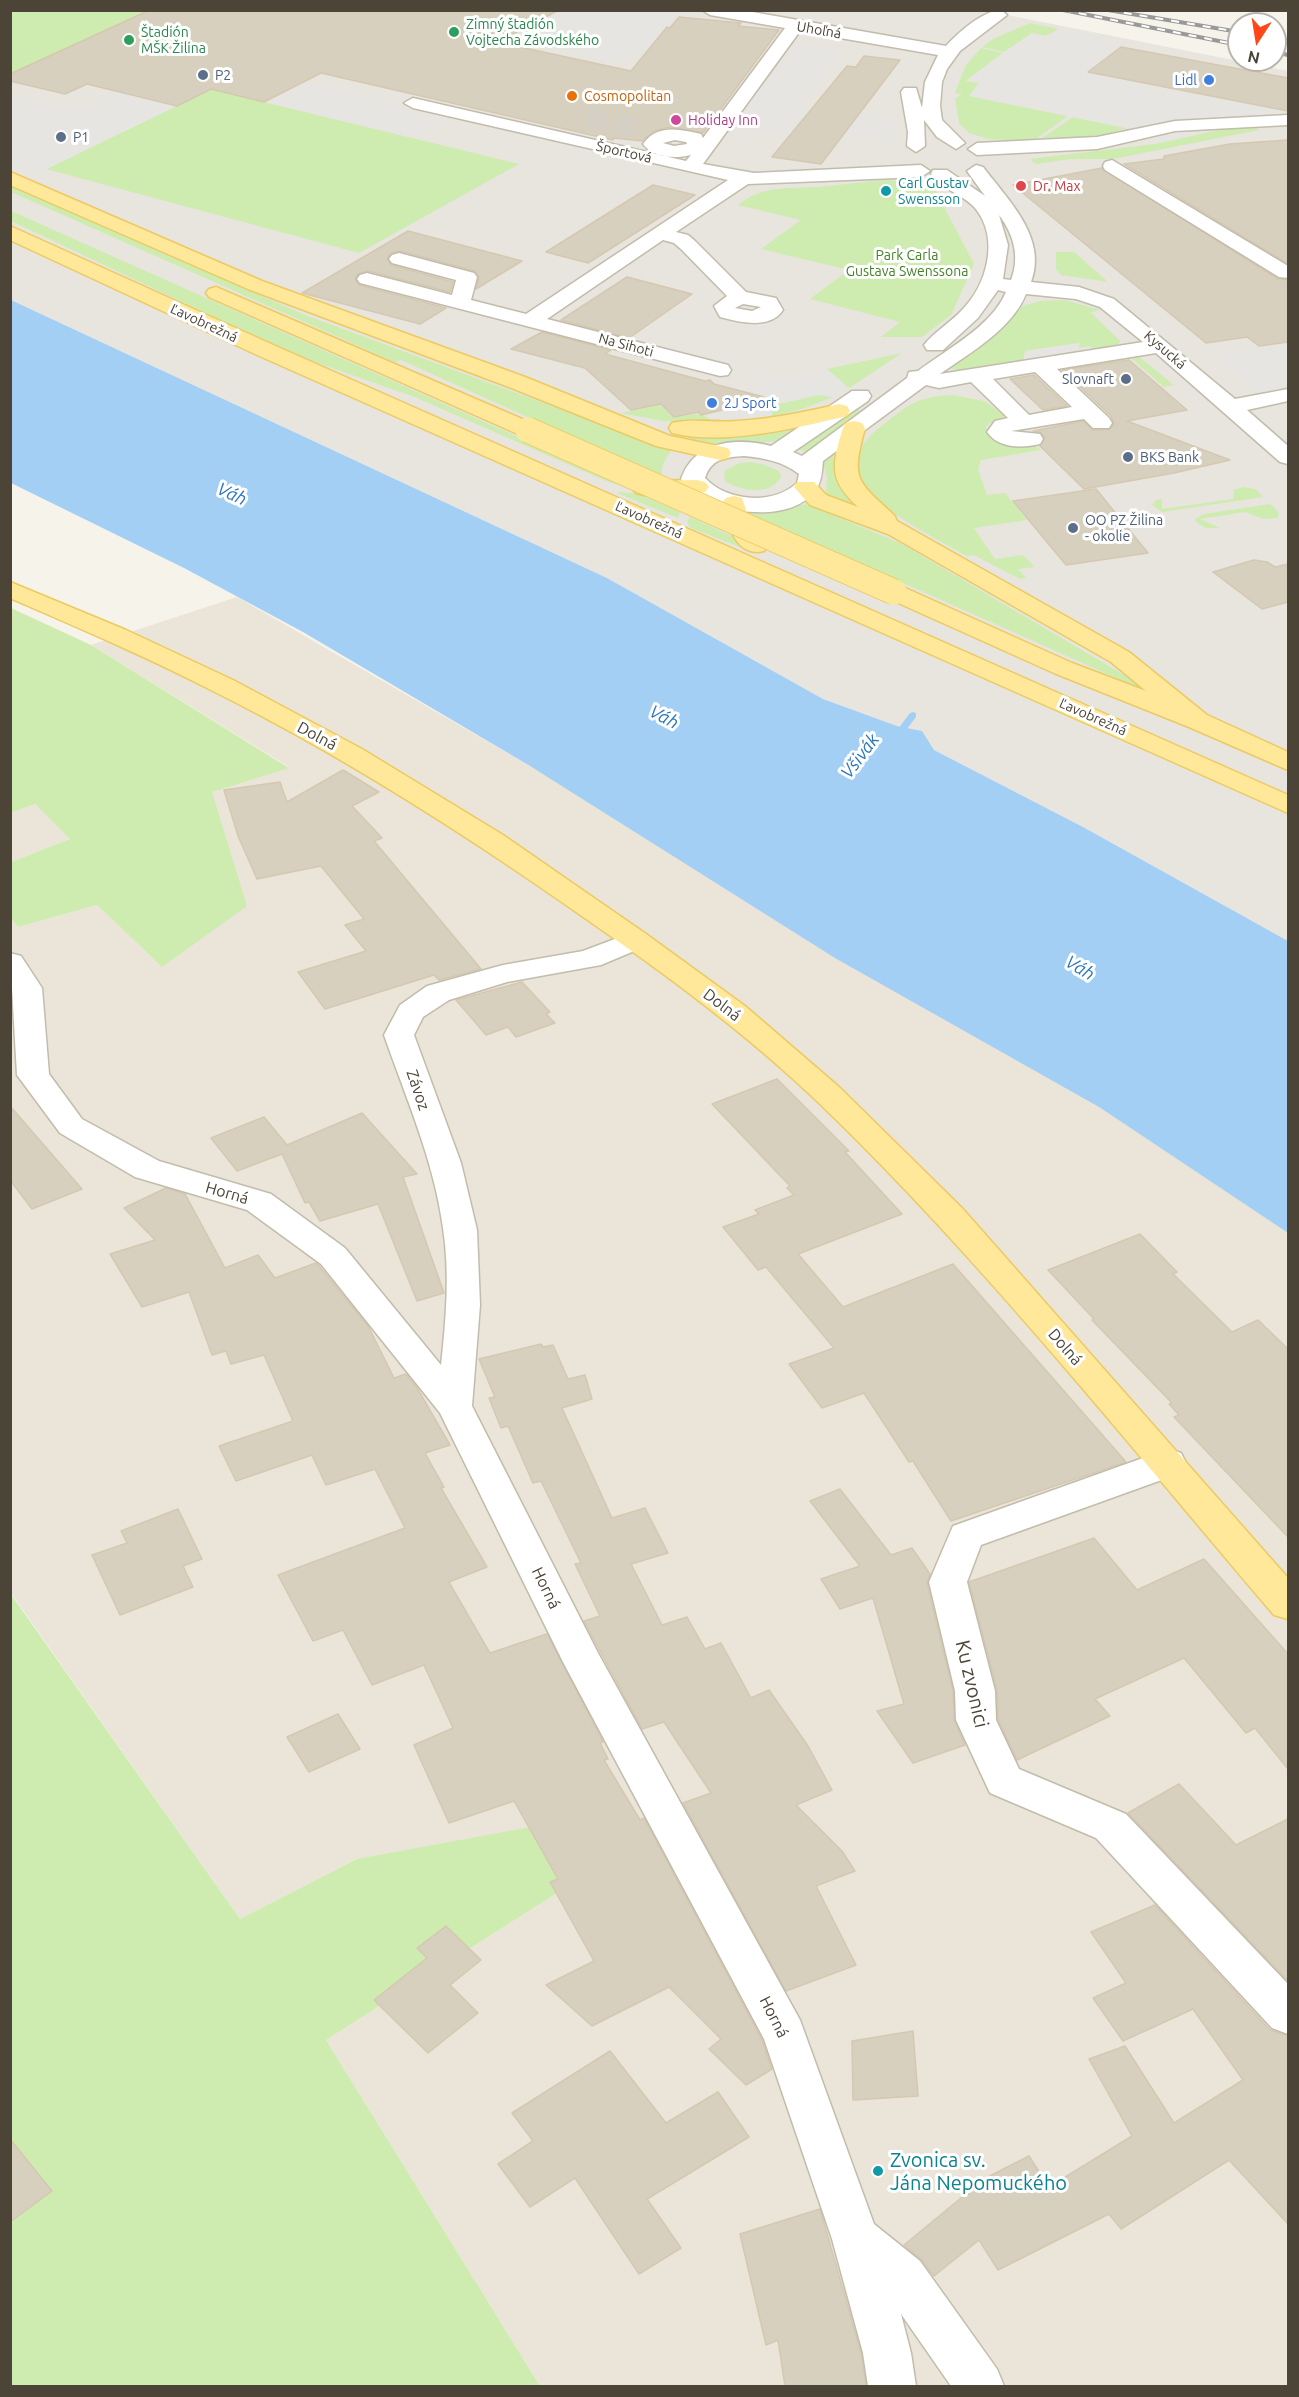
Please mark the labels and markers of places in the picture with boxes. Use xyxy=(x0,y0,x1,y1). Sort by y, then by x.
place label: Zimný štadión Vojtecha Závodského xyxy=(466,16,599,48)
place label: Štadión MŠK Žilina xyxy=(141,24,206,56)
marker: Zimný štadión Vojtecha Závodského xyxy=(447,25,461,39)
marker: Štadión MŠK Žilina xyxy=(122,33,136,47)
place label: P2 xyxy=(215,67,231,83)
marker: P2 xyxy=(196,68,210,82)
place label: Lidl xyxy=(1175,72,1197,88)
marker: Lidl xyxy=(1202,73,1216,87)
place label: Cosmopolitan xyxy=(584,88,671,104)
marker: Cosmopolitan xyxy=(565,89,579,103)
place label: Holiday Inn xyxy=(688,112,758,128)
marker: Holiday Inn xyxy=(669,113,683,127)
place label: P1 xyxy=(73,129,89,145)
marker: P1 xyxy=(54,130,68,144)
place label: Carl Gustav Swensson xyxy=(898,175,969,208)
place label: Dr. Max xyxy=(1033,178,1081,194)
marker: Dr. Max xyxy=(1014,179,1028,193)
marker: Carl Gustav Swensson xyxy=(879,184,893,198)
place label: Slovnaft xyxy=(1062,371,1114,387)
marker: Slovnaft xyxy=(1119,372,1133,386)
place label: 2J Sport xyxy=(724,395,777,411)
marker: 2J Sport xyxy=(705,396,719,410)
place label: BKS Bank xyxy=(1140,449,1199,465)
marker: BKS Bank xyxy=(1121,450,1135,464)
place label: OO PZ Žilina - okolie xyxy=(1085,512,1163,544)
marker: OO PZ Žilina - okolie xyxy=(1066,521,1080,535)
place label: Zvonica sv. Jána Nepomuckého xyxy=(890,2148,1067,2195)
marker: Zvonica sv. Jána Nepomuckého xyxy=(871,2164,885,2178)

